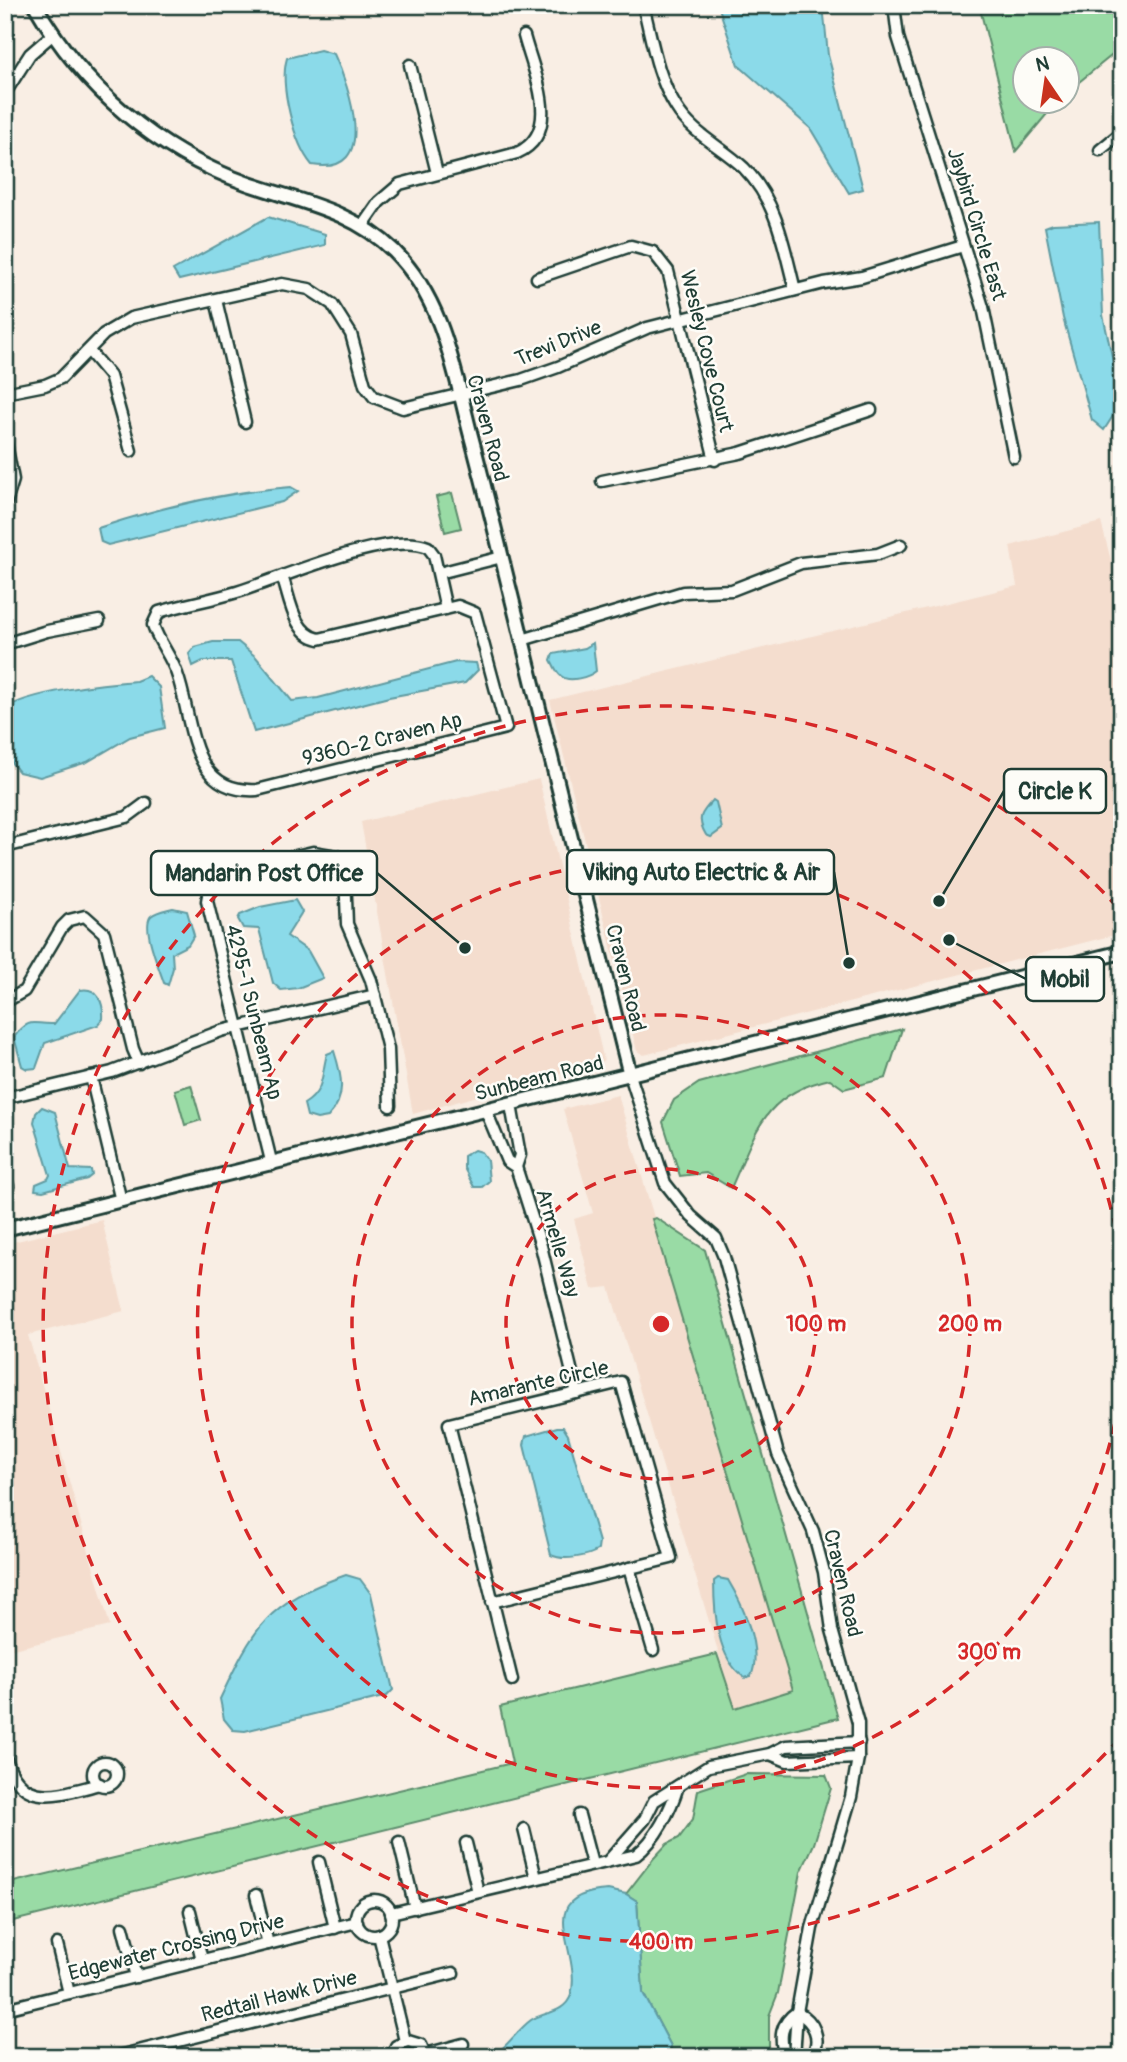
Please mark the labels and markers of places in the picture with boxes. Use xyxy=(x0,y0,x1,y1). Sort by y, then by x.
callout: Circle K xyxy=(1004,769,1106,813)
callout: Viking Auto Electric & Air xyxy=(567,850,834,894)
callout: Mandarin Post Office xyxy=(151,851,377,895)
callout: Mobil xyxy=(1026,957,1104,1001)
centre of rings xyxy=(649,1312,673,1336)

